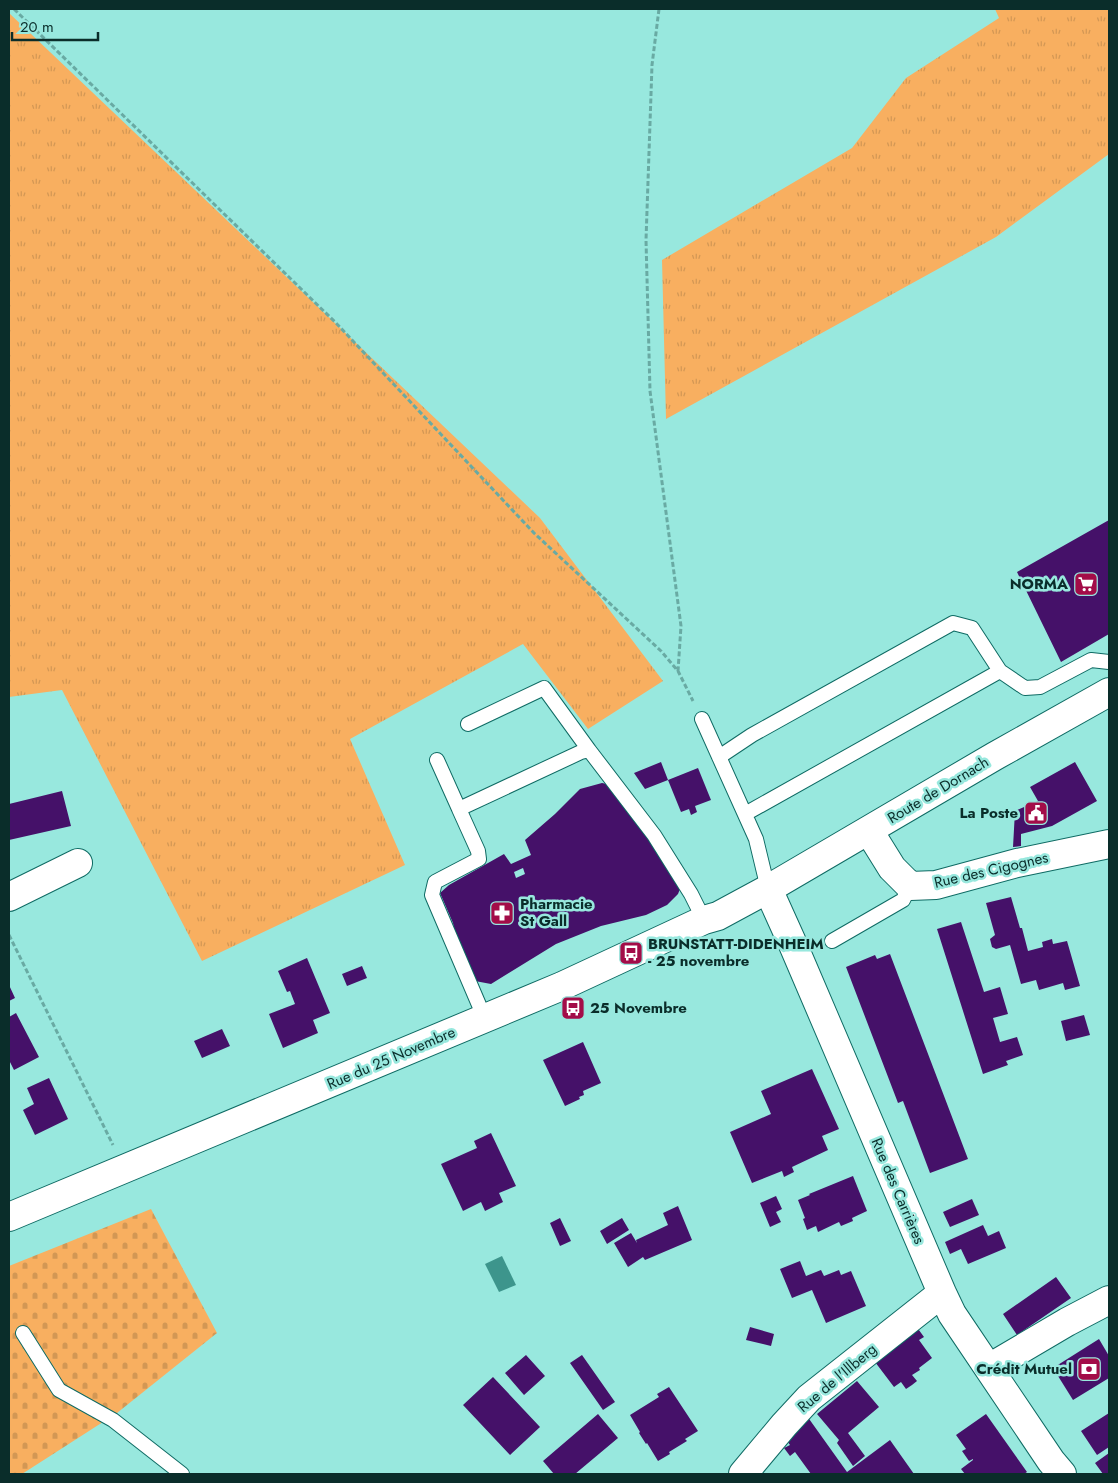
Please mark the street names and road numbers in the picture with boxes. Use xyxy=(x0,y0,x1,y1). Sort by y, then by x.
street label: Route de Dornach xyxy=(883,751,993,829)
street label: Rue des Cigognes xyxy=(932,846,1050,894)
street label: Rue du 25 Novembre xyxy=(323,1021,459,1095)
street label: Rue des Carrières xyxy=(866,1134,930,1248)
street label: Rue de l'Illberg xyxy=(793,1338,881,1418)

